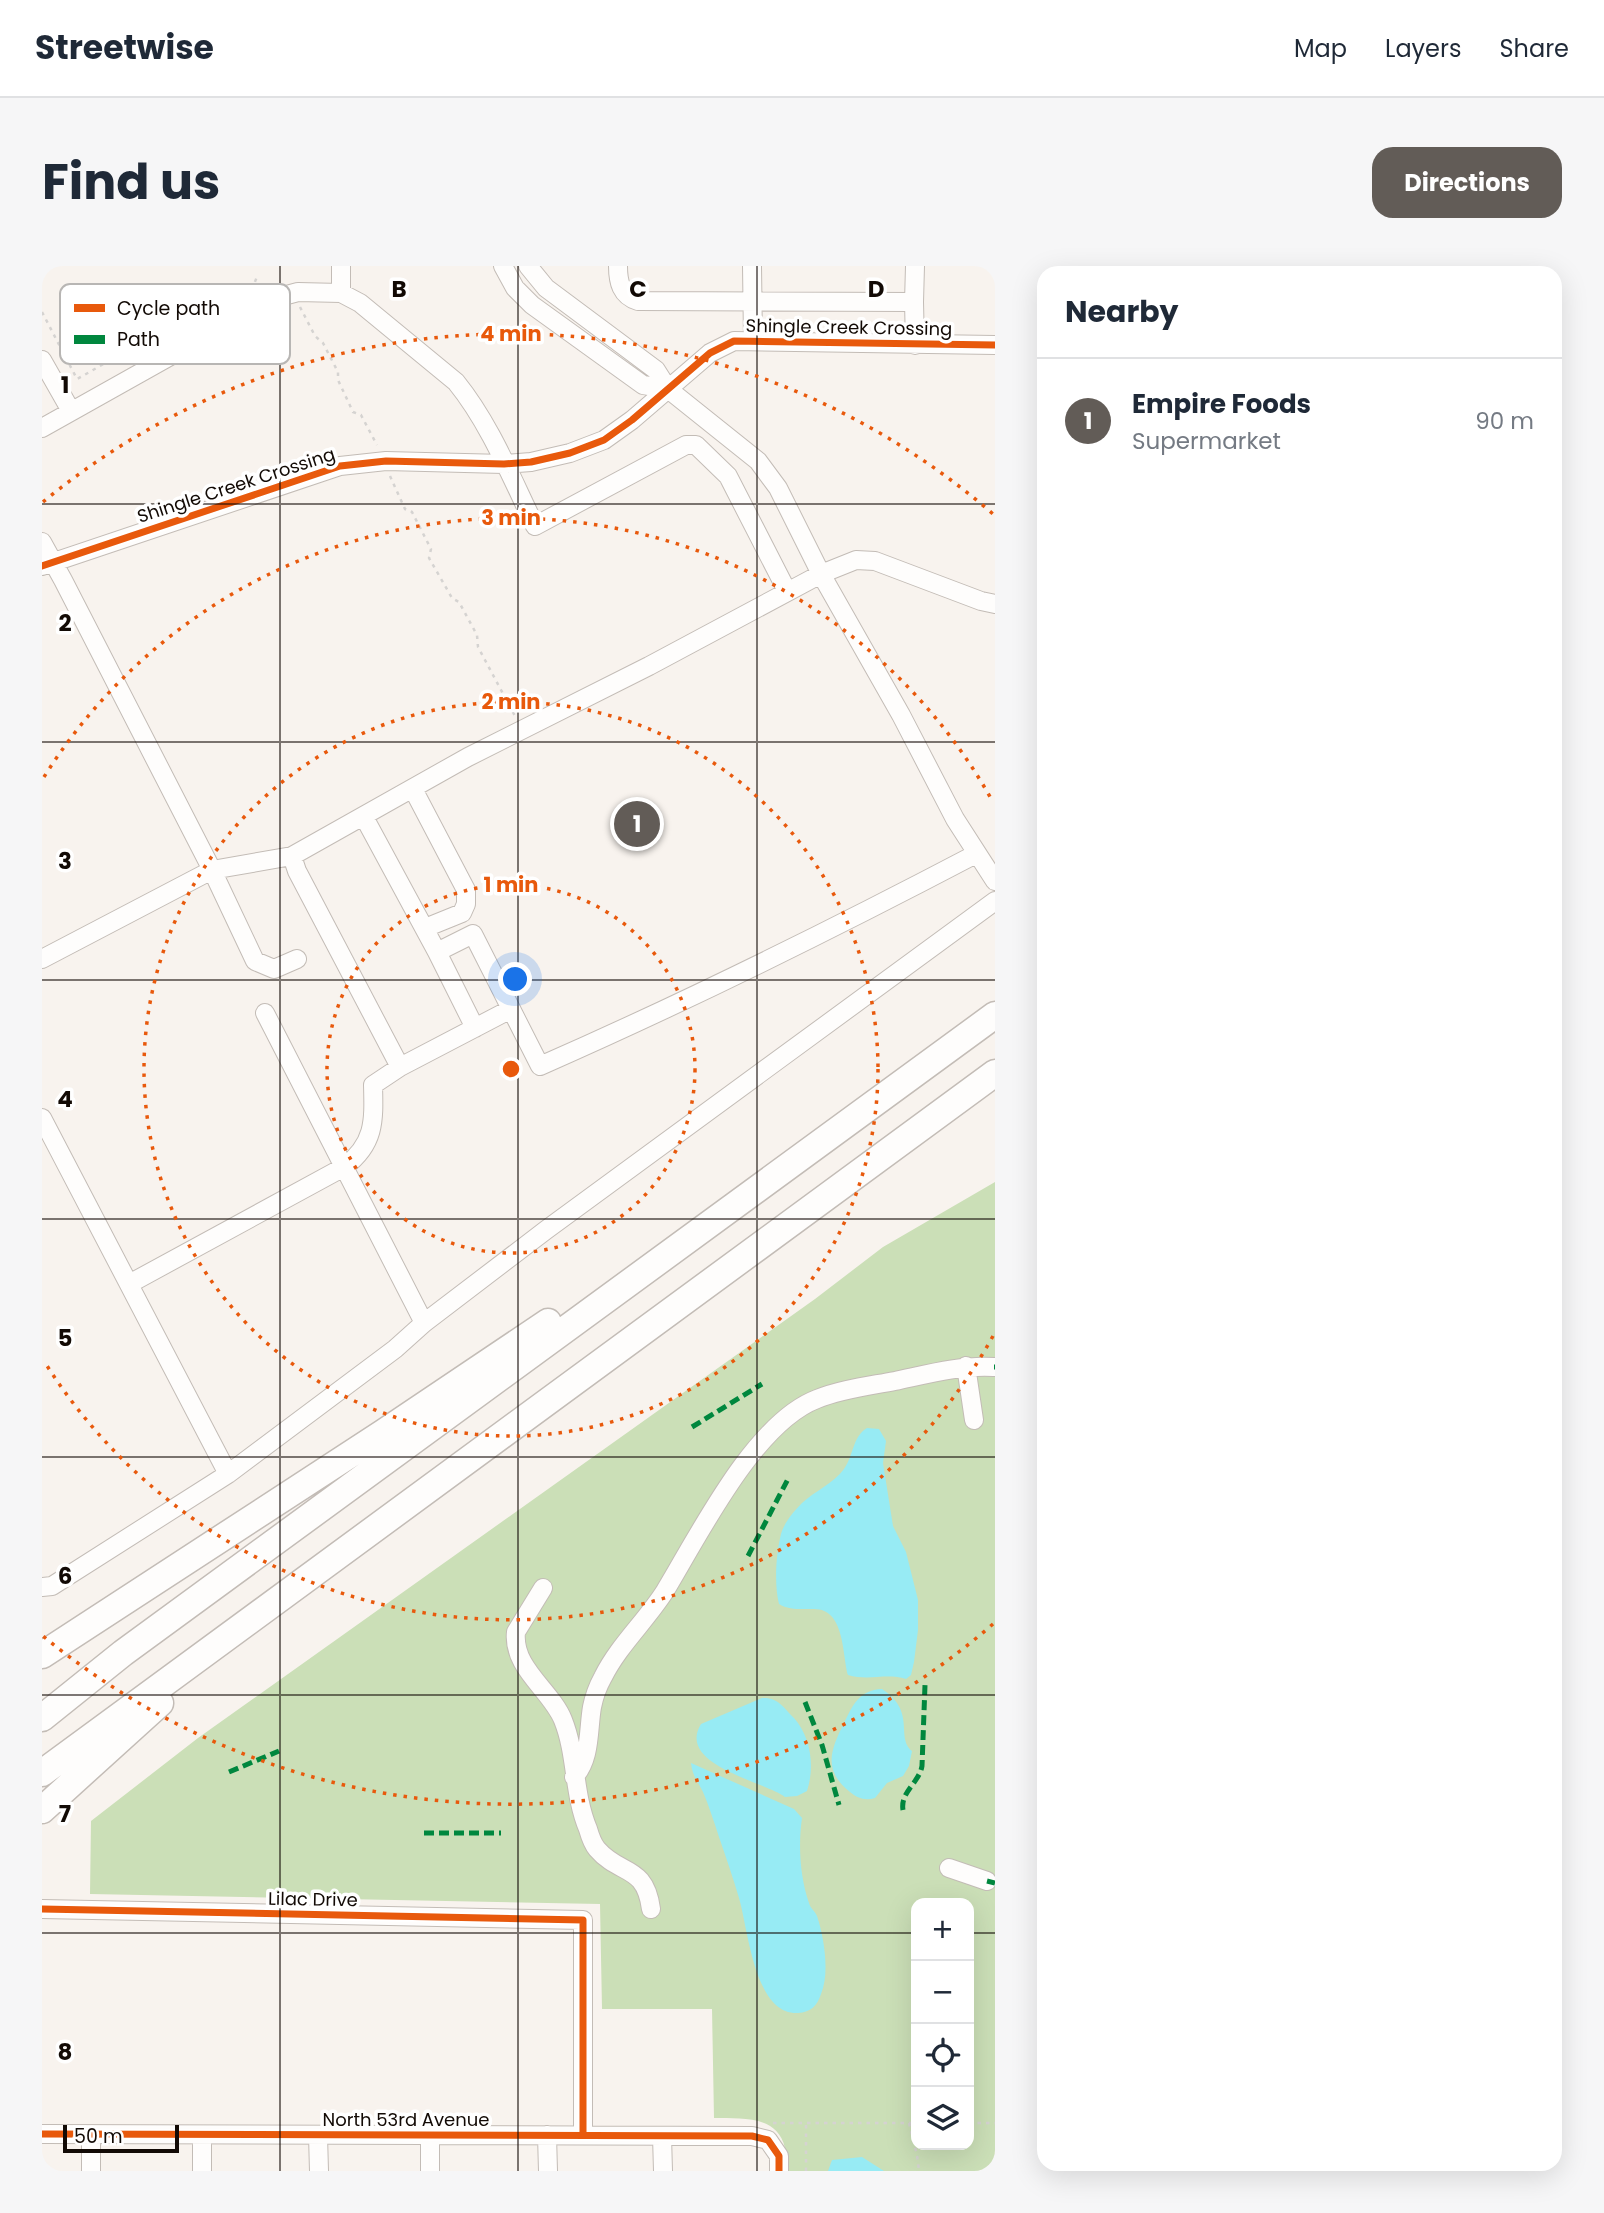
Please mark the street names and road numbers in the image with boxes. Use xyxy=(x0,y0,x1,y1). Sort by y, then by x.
street label: Shingle Creek Crossing xyxy=(745,313,953,341)
street label: Shingle Creek Crossing xyxy=(134,441,338,529)
street label: Lilac Drive xyxy=(268,1886,358,1912)
street label: North 53rd Avenue xyxy=(323,2107,489,2132)

